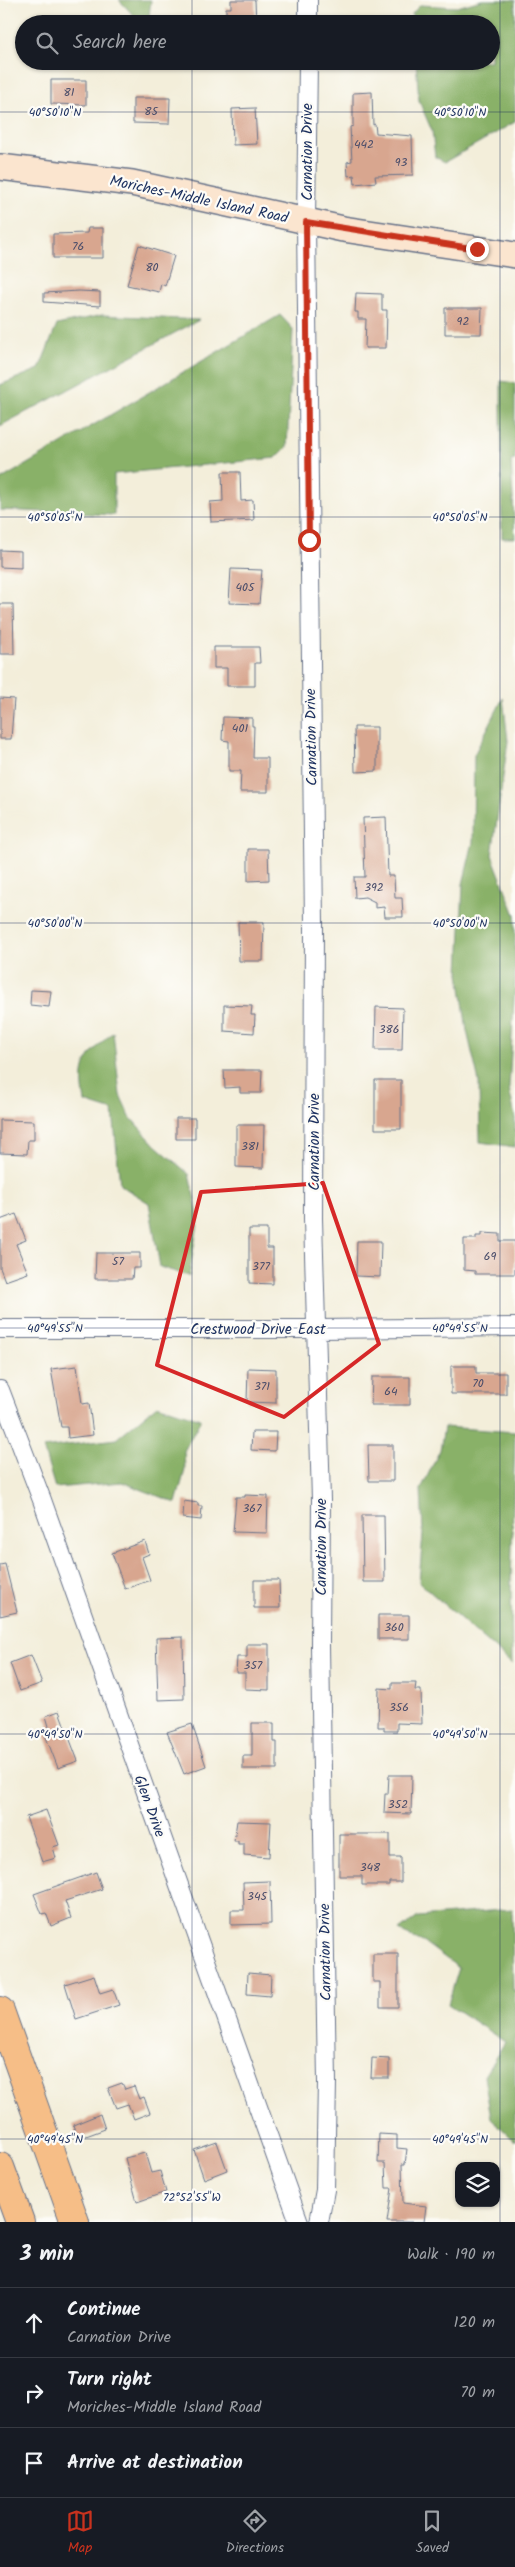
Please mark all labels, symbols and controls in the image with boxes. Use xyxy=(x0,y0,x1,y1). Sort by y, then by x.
search box xyxy=(15,15,500,70)
text: Search here xyxy=(73,28,167,58)
icon: search xyxy=(33,29,61,57)
house number: 81 xyxy=(64,83,75,102)
house number: 85 xyxy=(144,102,159,121)
text: 40°50'10"N xyxy=(29,103,81,122)
street label: Carnation Drive xyxy=(296,103,320,201)
text: 40°50'10"N xyxy=(434,103,486,122)
house number: 442 xyxy=(354,135,374,154)
house number: 93 xyxy=(395,153,407,172)
street label: Moriches-Middle Island Road xyxy=(107,169,291,231)
house number: 76 xyxy=(72,237,84,256)
route end xyxy=(466,238,489,261)
house number: 80 xyxy=(145,258,159,277)
house number: 92 xyxy=(457,312,469,331)
text: 40°50'05"N xyxy=(27,508,83,527)
text: 40°50'05"N xyxy=(432,508,488,527)
route start xyxy=(298,529,321,552)
house number: 405 xyxy=(235,578,256,597)
street label: Carnation Drive xyxy=(299,688,325,786)
house number: 401 xyxy=(232,719,248,738)
house number: 392 xyxy=(364,878,384,897)
text: 40°50'00"N xyxy=(28,914,82,933)
text: 40°50'00"N xyxy=(433,914,487,933)
house number: 386 xyxy=(379,1020,399,1039)
street label: Carnation Drive xyxy=(303,1093,327,1191)
house number: 381 xyxy=(241,1137,259,1156)
house number: 69 xyxy=(484,1247,496,1266)
house number: 57 xyxy=(112,1252,124,1271)
house number: 377 xyxy=(252,1257,270,1276)
street label: Crestwood Drive East xyxy=(190,1318,326,1342)
text: 40°49'55"N xyxy=(27,1319,83,1338)
text: 40°49'55"N xyxy=(432,1319,488,1338)
house number: 70 xyxy=(472,1374,484,1393)
house number: 371 xyxy=(254,1377,270,1396)
house number: 64 xyxy=(384,1382,398,1401)
street label: Carnation Drive xyxy=(310,1498,334,1596)
house number: 367 xyxy=(242,1499,262,1518)
house number: 360 xyxy=(384,1618,404,1637)
house number: 357 xyxy=(244,1656,263,1675)
house number: 356 xyxy=(389,1698,409,1717)
text: 40°49'50"N xyxy=(27,1725,83,1744)
text: 40°49'50"N xyxy=(432,1725,488,1744)
street label: Glen Drive xyxy=(127,1772,172,1841)
house number: 352 xyxy=(388,1795,408,1814)
house number: 348 xyxy=(360,1858,381,1877)
house number: 345 xyxy=(247,1887,269,1906)
street label: Carnation Drive xyxy=(313,1903,339,2001)
text: 40°49'45"N xyxy=(27,2130,83,2149)
text: 40°49'45"N xyxy=(432,2130,488,2149)
map controls xyxy=(455,2162,500,2207)
button: layers xyxy=(455,2162,500,2207)
text: 72°52'55"W xyxy=(163,2188,221,2207)
text: 3 min xyxy=(20,2238,74,2271)
text: Walk · 190 m xyxy=(407,2242,495,2267)
text: Continue xyxy=(67,2295,140,2325)
icon: ahead xyxy=(20,2309,48,2337)
text: 120 m xyxy=(454,2310,495,2335)
text: Carnation Drive xyxy=(67,2325,171,2350)
text: Turn right xyxy=(67,2365,152,2395)
icon: right xyxy=(20,2379,48,2407)
text: 70 m xyxy=(460,2380,495,2405)
text: Moriches-Middle Island Road xyxy=(67,2395,261,2420)
text: Arrive at destination xyxy=(67,2448,243,2478)
icon: arrive xyxy=(20,2449,48,2477)
tab: Map xyxy=(66,2507,94,2559)
tab: Directions xyxy=(226,2507,284,2559)
tab: Saved xyxy=(416,2507,449,2559)

